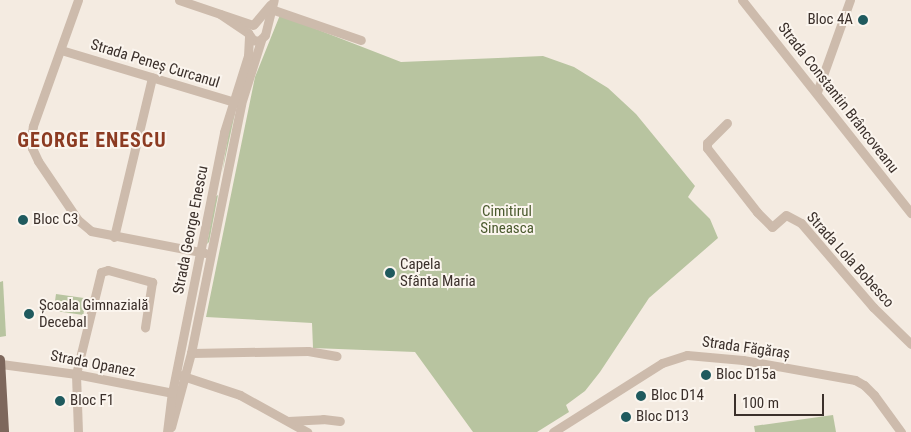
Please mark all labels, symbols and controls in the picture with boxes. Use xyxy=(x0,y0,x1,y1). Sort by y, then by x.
place label: Bloc 4A xyxy=(807,11,853,29)
marker: Bloc 4A xyxy=(857,14,869,26)
street label: Strada Constantin Brâncoveanu xyxy=(774,19,902,177)
street label: Strada Peneș Curcanul xyxy=(88,36,222,92)
district label: GEORGE ENESCU xyxy=(16,128,168,152)
street label: Strada George Enescu xyxy=(170,164,212,296)
park label: Cimitirul Sineasca xyxy=(480,202,534,237)
street label: Strada Lola Bobesco xyxy=(803,209,897,311)
place label: Bloc C3 xyxy=(33,211,78,229)
marker: Bloc C3 xyxy=(17,214,29,226)
place label: Capela Sfânta Maria xyxy=(400,255,476,290)
marker: Capela Sfânta Maria xyxy=(384,267,396,279)
place label: Școala Gimnazială Decebal xyxy=(39,296,148,331)
marker: Școala Gimnazială Decebal xyxy=(23,308,35,320)
street label: Strada Făgăraș xyxy=(701,333,791,363)
street label: Strada Opanez xyxy=(49,347,137,381)
place label: Bloc D15a xyxy=(716,366,776,384)
marker: Bloc D15a xyxy=(700,369,712,381)
scale bar xyxy=(736,384,826,416)
place label: Bloc D14 xyxy=(651,387,704,405)
marker: Bloc D14 xyxy=(635,390,647,402)
place label: Bloc F1 xyxy=(70,392,114,410)
text: 100 m xyxy=(742,394,779,412)
marker: Bloc F1 xyxy=(54,395,66,407)
place label: Bloc D13 xyxy=(636,408,689,426)
marker: Bloc D13 xyxy=(620,411,632,423)

